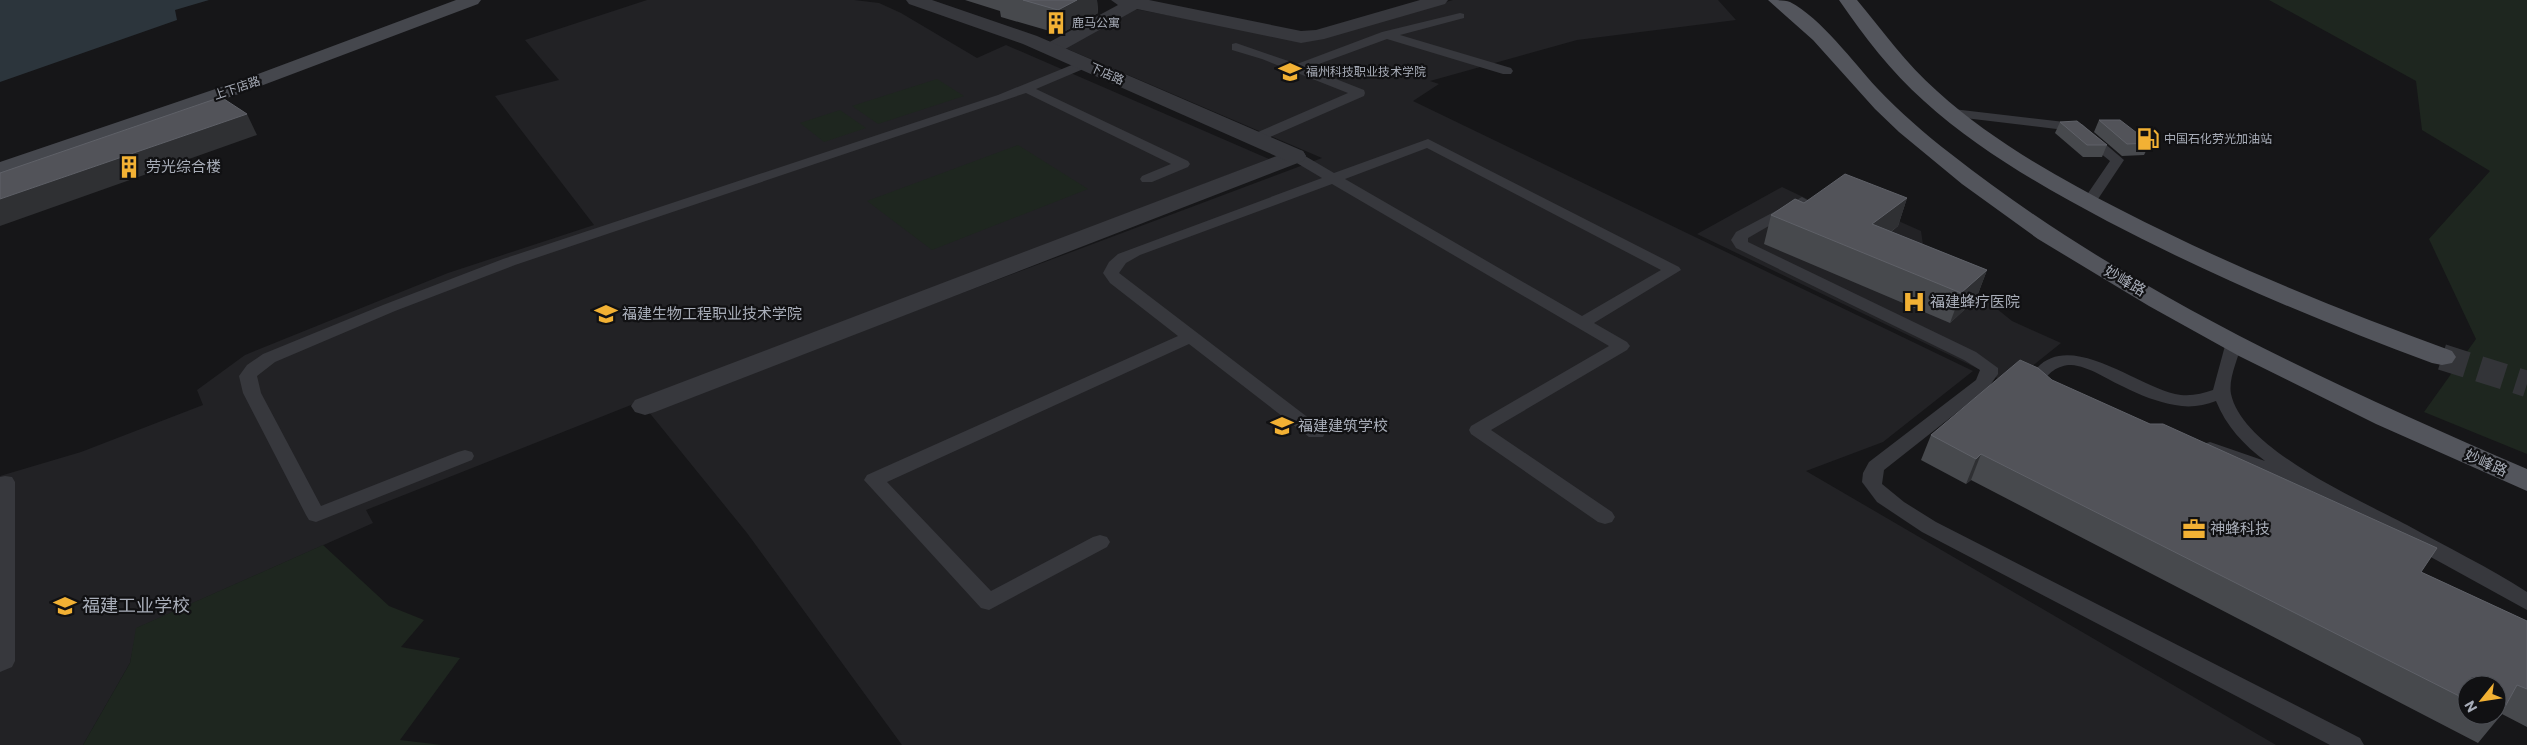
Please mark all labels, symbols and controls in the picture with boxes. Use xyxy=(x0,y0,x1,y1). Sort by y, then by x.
building icon: 鹿马公寓 xyxy=(1043,10,1069,36)
place label: 鹿马公寓 xyxy=(1072,15,1120,29)
street label: 下店路 xyxy=(1088,59,1127,87)
school or university icon: 福州科技职业技术学院 xyxy=(1277,59,1303,85)
place label: 福州科技职业技术学院 xyxy=(1306,64,1426,78)
street label: 上下店路 xyxy=(212,73,262,101)
fuel station icon: 中国石化劳光加油站 xyxy=(2135,126,2161,152)
place label: 中国石化劳光加油站 xyxy=(2164,131,2272,145)
building icon: 劳光综合楼 xyxy=(116,154,142,180)
place label: 劳光综合楼 xyxy=(146,157,221,175)
street label: 妙峰路 xyxy=(2102,261,2149,299)
hospital icon: 福建蜂疗医院 xyxy=(1901,289,1927,315)
place label: 福建蜂疗医院 xyxy=(1930,292,2020,310)
school or university icon: 福建生物工程职业技术学院 xyxy=(593,301,619,327)
place label: 福建生物工程职业技术学院 xyxy=(622,304,802,322)
school or university icon: 福建建筑学校 xyxy=(1269,413,1295,439)
place label: 福建建筑学校 xyxy=(1298,416,1388,434)
street label: 妙峰路 xyxy=(2462,445,2511,479)
office icon: 神蜂科技 xyxy=(2181,516,2207,542)
place label: 神蜂科技 xyxy=(2210,519,2270,537)
school or university icon: 福建工业学校 xyxy=(52,593,78,619)
place label: 福建工业学校 xyxy=(82,594,190,616)
north arrow xyxy=(2457,675,2507,725)
text: N xyxy=(2460,698,2480,716)

